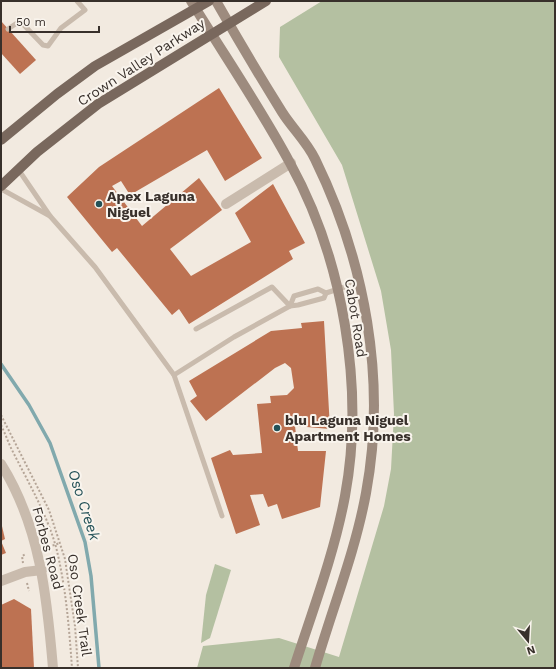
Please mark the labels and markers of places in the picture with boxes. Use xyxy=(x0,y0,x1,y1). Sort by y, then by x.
place label: Apex Laguna Niguel xyxy=(107,188,196,220)
marker: Apex Laguna Niguel xyxy=(94,199,104,209)
place label: blu Laguna Niguel Apartment Homes xyxy=(285,412,411,444)
marker: blu Laguna Niguel Apartment Homes xyxy=(272,423,282,433)

